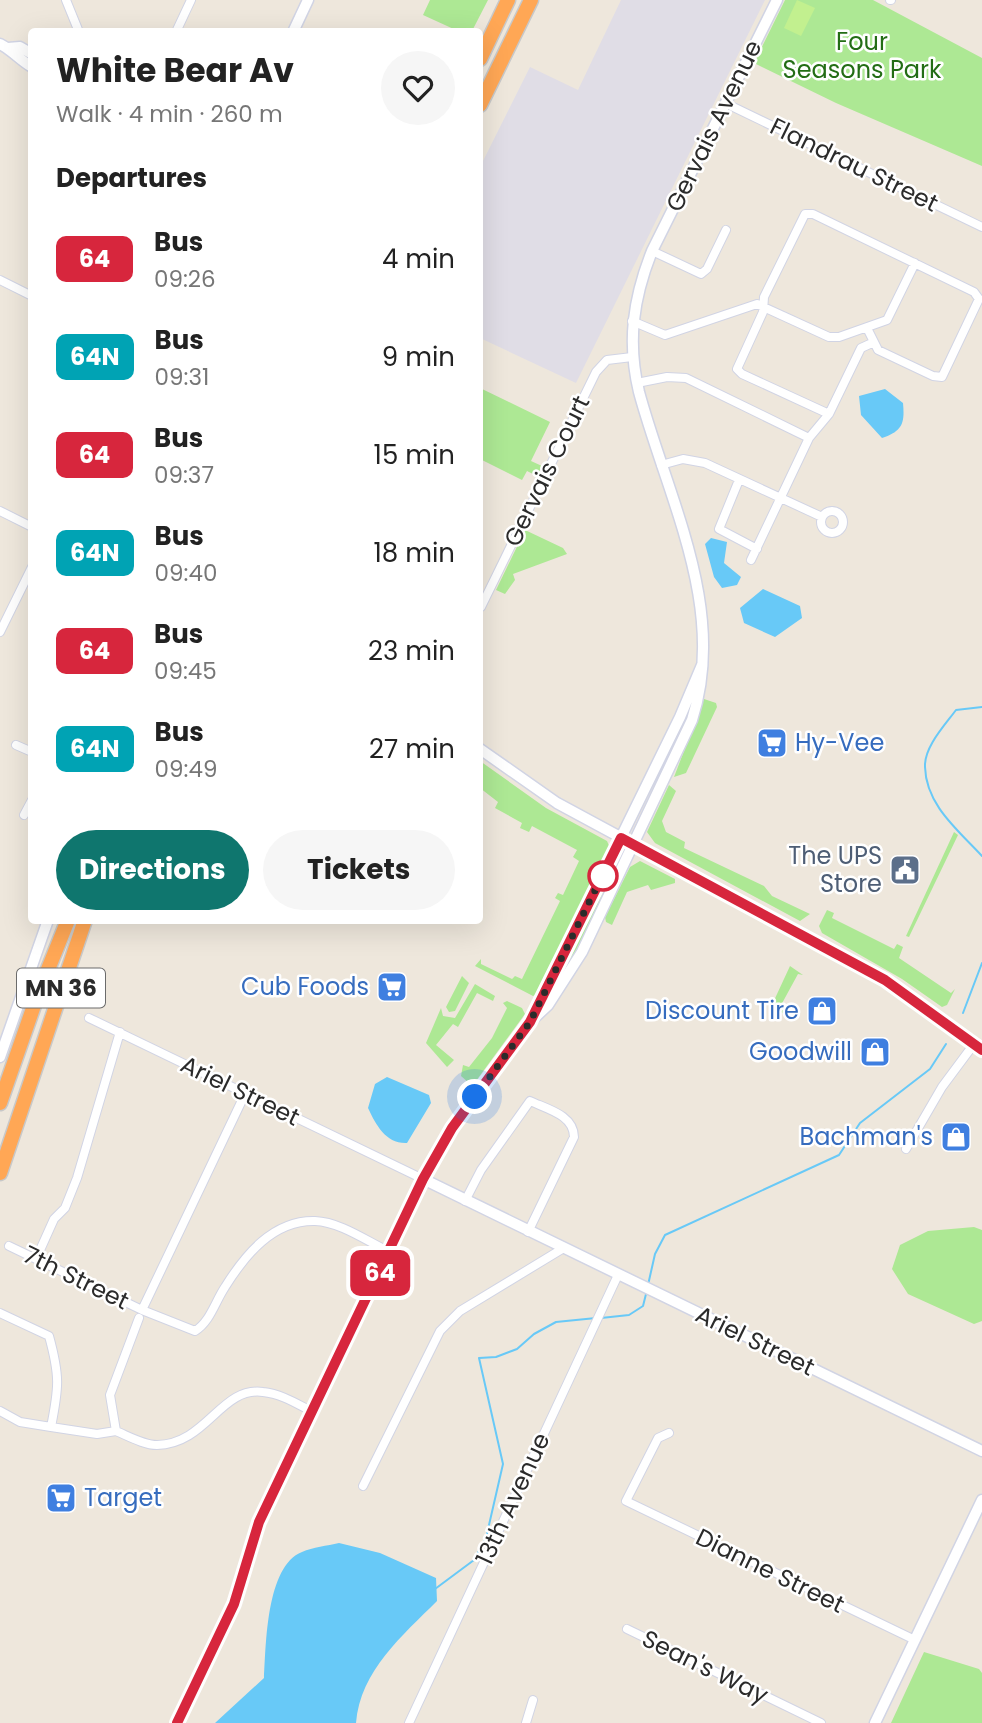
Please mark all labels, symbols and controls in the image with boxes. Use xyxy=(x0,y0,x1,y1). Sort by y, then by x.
park label: Four Seasons Park xyxy=(783,25,942,86)
street label: Gervais Avenue xyxy=(658,34,769,217)
text: White Bear Av xyxy=(56,47,294,94)
button: heart xyxy=(381,51,455,125)
text: Walk · 4 min · 260 m xyxy=(56,98,283,130)
street label: Flandrau Street xyxy=(765,110,944,219)
text: Departures xyxy=(56,160,207,196)
text: Bus xyxy=(154,224,203,260)
text: 4 min xyxy=(382,241,455,277)
text: 64 xyxy=(79,242,110,275)
text: 09:26 xyxy=(154,263,216,295)
text: Bus xyxy=(155,322,204,358)
text: 9 min xyxy=(382,339,455,375)
text: 64N xyxy=(70,340,120,373)
text: 09:31 xyxy=(155,361,209,393)
street label: Gervais Court xyxy=(496,390,597,552)
text: Bus xyxy=(154,420,203,456)
text: 15 min xyxy=(374,437,455,473)
text: 64 xyxy=(79,438,110,471)
text: 09:37 xyxy=(154,459,214,491)
text: Bus xyxy=(155,518,204,554)
text: 18 min xyxy=(374,535,455,571)
text: 64N xyxy=(70,536,120,569)
text: 09:40 xyxy=(155,557,217,589)
text: Bus xyxy=(154,616,203,652)
text: 23 min xyxy=(368,633,455,669)
text: 64 xyxy=(79,634,110,667)
text: 09:45 xyxy=(154,655,217,687)
text: Bus xyxy=(155,714,204,750)
supermarket icon: Hy-Vee xyxy=(755,726,789,760)
place label: Hy-Vee xyxy=(795,726,884,759)
text: 27 min xyxy=(369,731,455,767)
text: 64N xyxy=(70,732,120,765)
text: 09:49 xyxy=(155,753,217,785)
button: Directions xyxy=(56,830,249,910)
button: Tickets xyxy=(263,830,455,910)
place label: The UPS Store xyxy=(788,839,882,900)
public building icon: The UPS Store xyxy=(888,853,922,887)
unlabelled marker xyxy=(588,861,618,891)
road number: MN 36 xyxy=(17,968,105,1007)
place label: Cub Foods xyxy=(241,970,369,1003)
supermarket icon: Cub Foods xyxy=(375,970,409,1004)
place label: Discount Tire xyxy=(645,994,799,1027)
shop icon: Discount Tire xyxy=(805,994,839,1028)
place label: Goodwill xyxy=(749,1035,852,1068)
shop icon: Goodwill xyxy=(858,1035,892,1069)
street label: Ariel Street xyxy=(175,1048,305,1134)
your location xyxy=(457,1079,492,1114)
place label: Bachman's xyxy=(799,1120,933,1153)
shop icon: Bachman's xyxy=(939,1120,973,1154)
street label: 7th Street xyxy=(18,1238,135,1317)
line badge: 64 xyxy=(348,1250,412,1296)
text: 64 xyxy=(364,1256,396,1289)
street label: Ariel Street xyxy=(690,1298,820,1384)
street label: 13th Avenue xyxy=(467,1427,558,1570)
supermarket icon: Target xyxy=(44,1481,78,1515)
place label: Target xyxy=(84,1481,162,1514)
street label: Dianne Street xyxy=(690,1520,850,1621)
street label: Sean's Way xyxy=(637,1622,774,1712)

